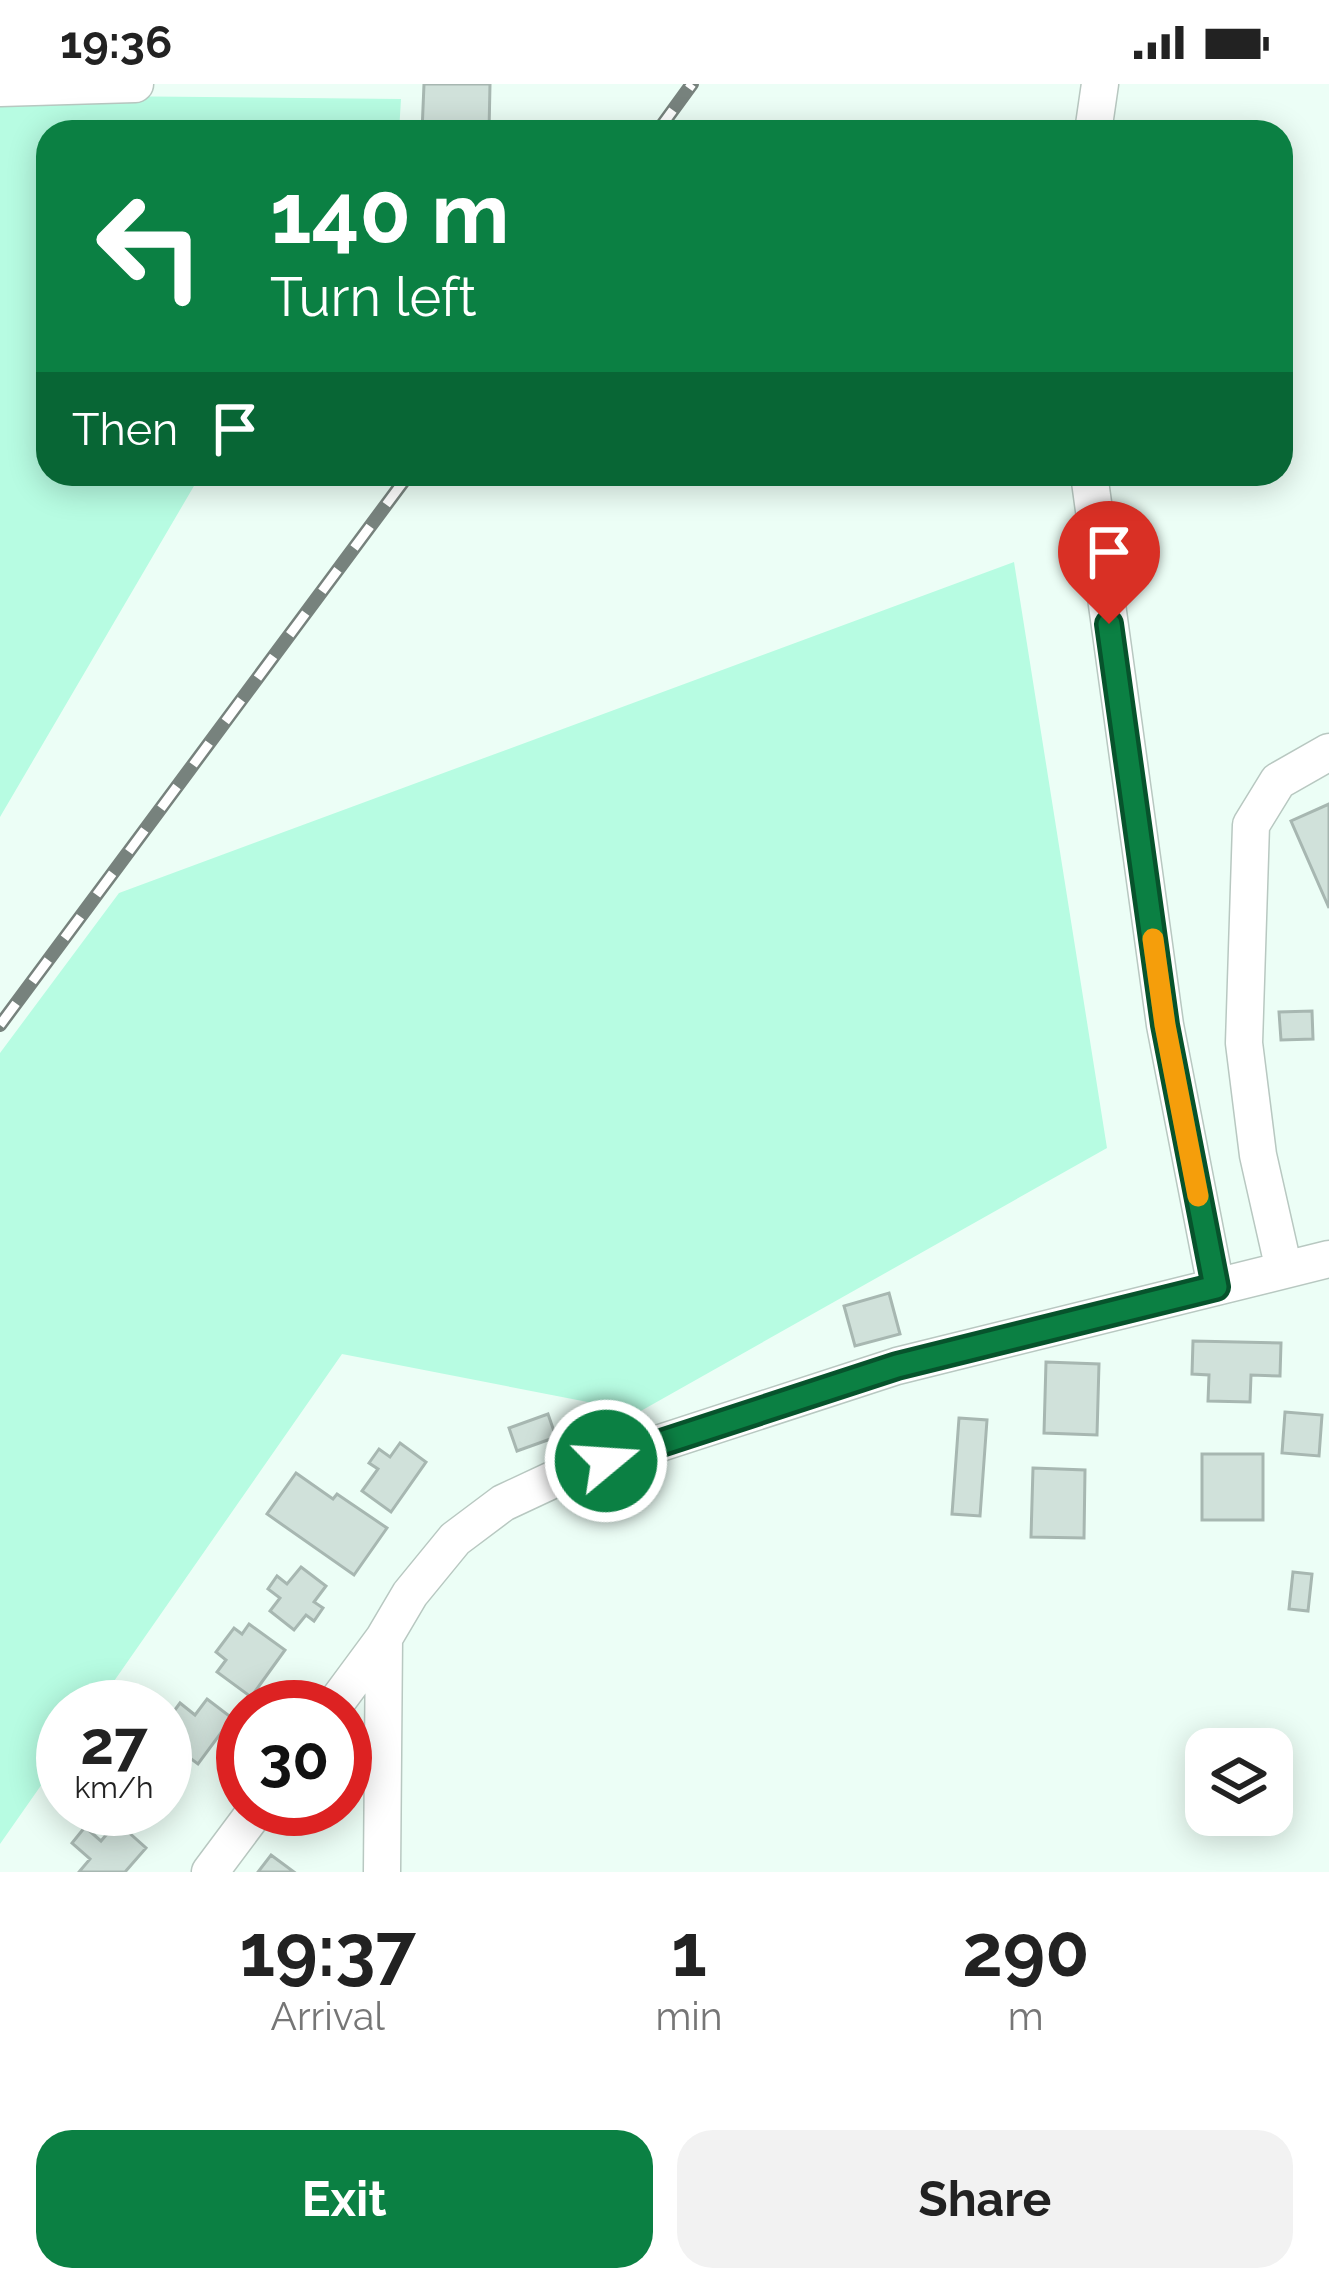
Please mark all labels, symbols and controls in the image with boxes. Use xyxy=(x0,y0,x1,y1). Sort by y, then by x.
text: 19:36 xyxy=(60,16,172,69)
text: 140 m xyxy=(270,164,509,263)
icon: left xyxy=(72,168,228,324)
text: Turn left xyxy=(270,265,477,329)
icon: arrive xyxy=(202,396,268,462)
text: Then xyxy=(72,403,178,456)
pin xyxy=(1058,501,1160,624)
icon: arrive xyxy=(1076,519,1142,585)
position arrow xyxy=(543,1398,669,1524)
speed limit sign: 30 xyxy=(216,1680,372,1836)
text: 27 xyxy=(80,1708,148,1778)
map controls xyxy=(1185,1728,1293,1836)
button: layers xyxy=(1185,1728,1293,1836)
text: km/h xyxy=(74,1770,154,1805)
text: 19:37 xyxy=(240,1908,416,1993)
text: 1 xyxy=(671,1908,707,1993)
text: 290 xyxy=(962,1908,1089,1993)
text: Arrival xyxy=(271,1993,385,2039)
text: min xyxy=(655,1993,723,2039)
text: m xyxy=(1008,1993,1044,2039)
button: Exit xyxy=(36,2130,653,2268)
button: Share xyxy=(677,2130,1293,2268)

